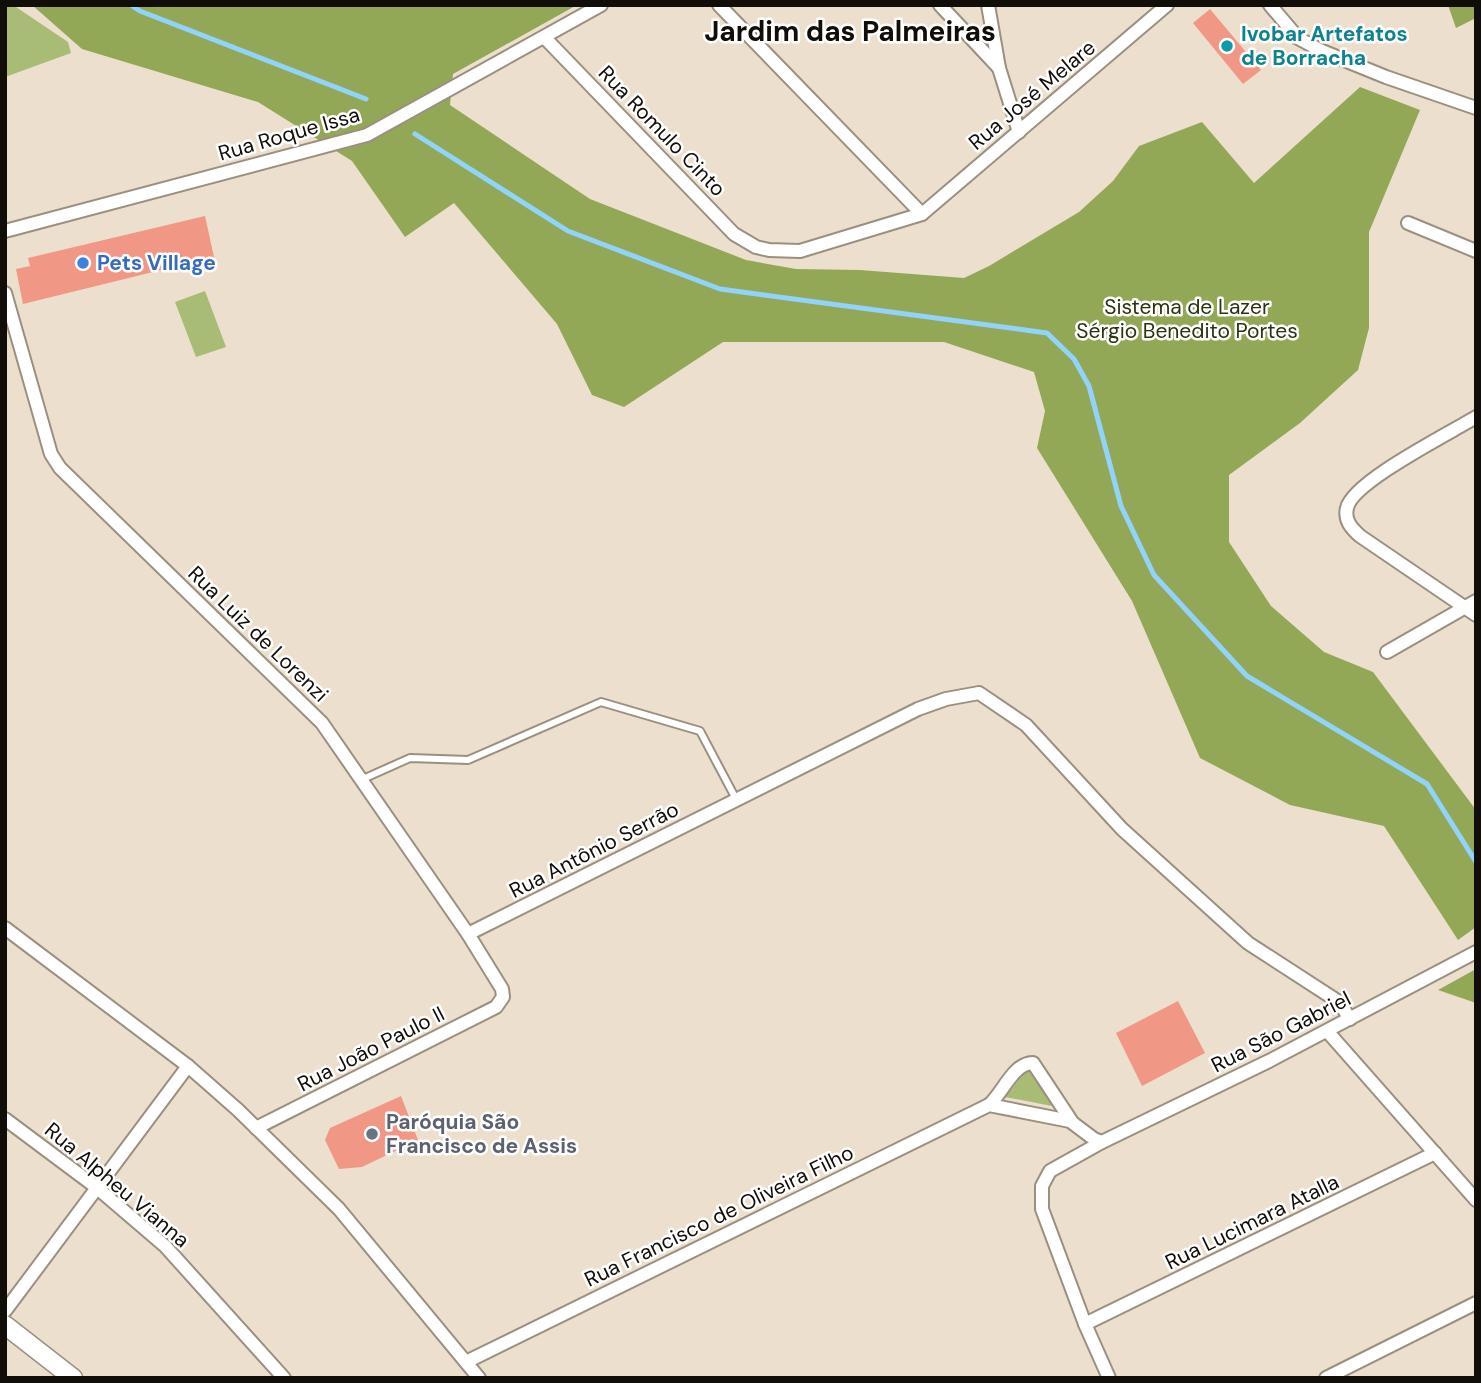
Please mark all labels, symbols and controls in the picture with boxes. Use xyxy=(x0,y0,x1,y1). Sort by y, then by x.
district label: Jardim das Palmeiras xyxy=(704,13,996,50)
place label: Ivobar Artefatos de Borracha xyxy=(1241,20,1408,72)
street label: Rua José Melare xyxy=(963,34,1101,156)
marker: Ivobar Artefatos de Borracha xyxy=(1219,38,1235,54)
street label: Rua Romulo Cinto xyxy=(592,59,732,203)
street label: Rua Roque Issa xyxy=(215,100,363,168)
place label: Pets Village xyxy=(97,249,216,277)
marker: Pets Village xyxy=(75,255,91,271)
park label: Sistema de Lazer Sérgio Benedito Portes xyxy=(1076,293,1298,345)
street label: Rua Luiz de Lorenzi xyxy=(182,560,334,708)
street label: Rua Antônio Serrão xyxy=(505,795,683,905)
street label: Rua São Gabriel xyxy=(1206,985,1356,1079)
street label: Rua João Paulo II xyxy=(293,1000,449,1098)
place label: Paróquia São Francisco de Assis xyxy=(386,1108,577,1160)
street label: Rua Alpheu Vianna xyxy=(39,1116,195,1254)
marker: Paróquia São Francisco de Assis xyxy=(364,1126,380,1142)
street label: Rua Francisco de Oliveira Filho xyxy=(580,1139,858,1293)
street label: Rua Lucimara Atalla xyxy=(1160,1168,1344,1276)

